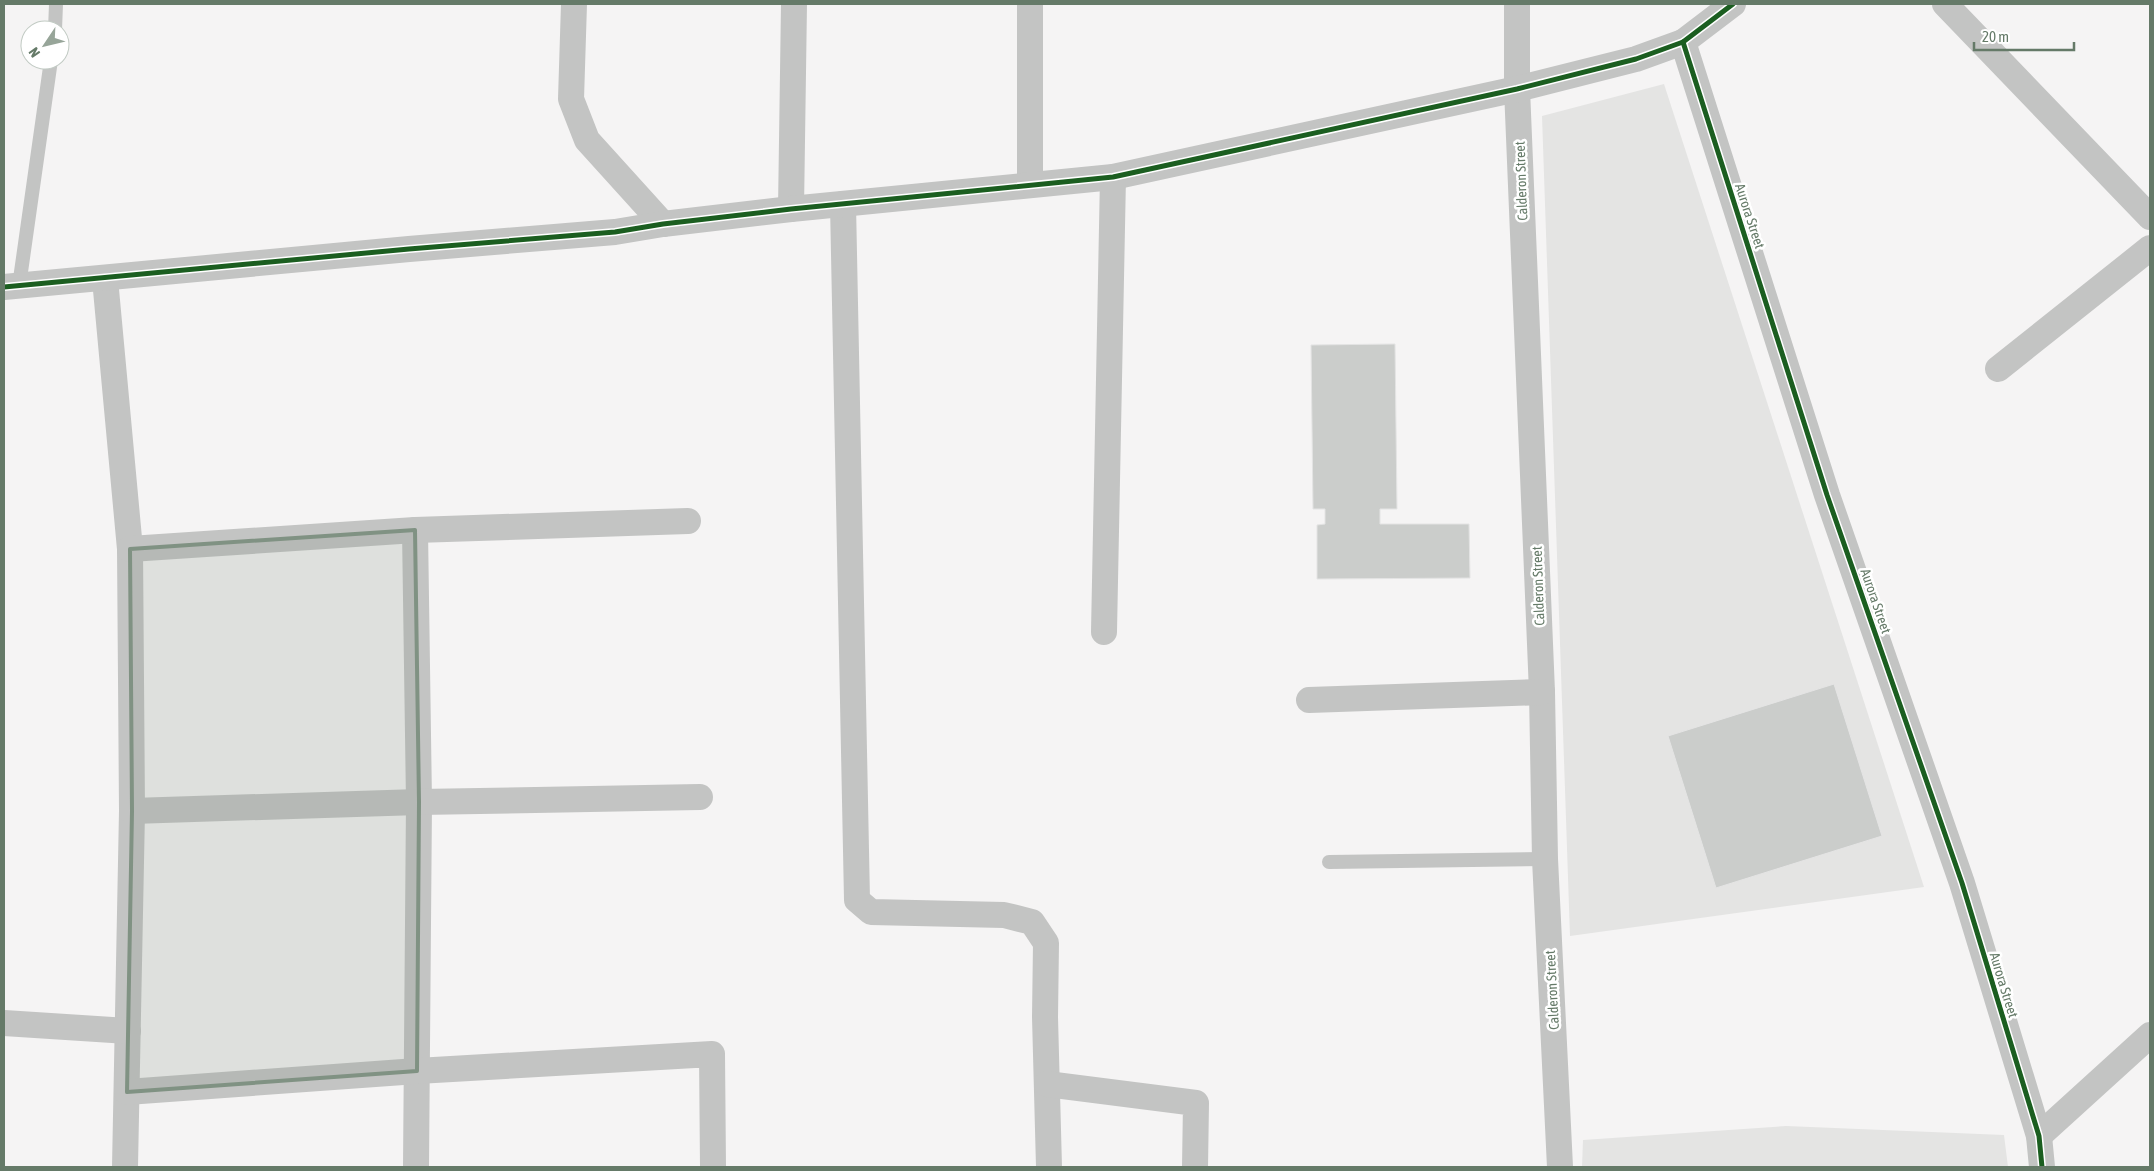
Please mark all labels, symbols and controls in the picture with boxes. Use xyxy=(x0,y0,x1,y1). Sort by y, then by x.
north arrow xyxy=(20,20,70,70)
scale bar xyxy=(1974,20,2074,52)
text: 20 m xyxy=(1982,28,2009,45)
text: N xyxy=(25,44,43,60)
street label: Calderon Street xyxy=(1512,141,1530,221)
street label: Aurora Street xyxy=(1732,182,1768,250)
street label: Calderon Street xyxy=(1529,546,1547,626)
street label: Aurora Street xyxy=(1857,567,1895,635)
street label: Calderon Street xyxy=(1542,950,1562,1030)
street label: Aurora Street xyxy=(1987,950,2021,1020)

